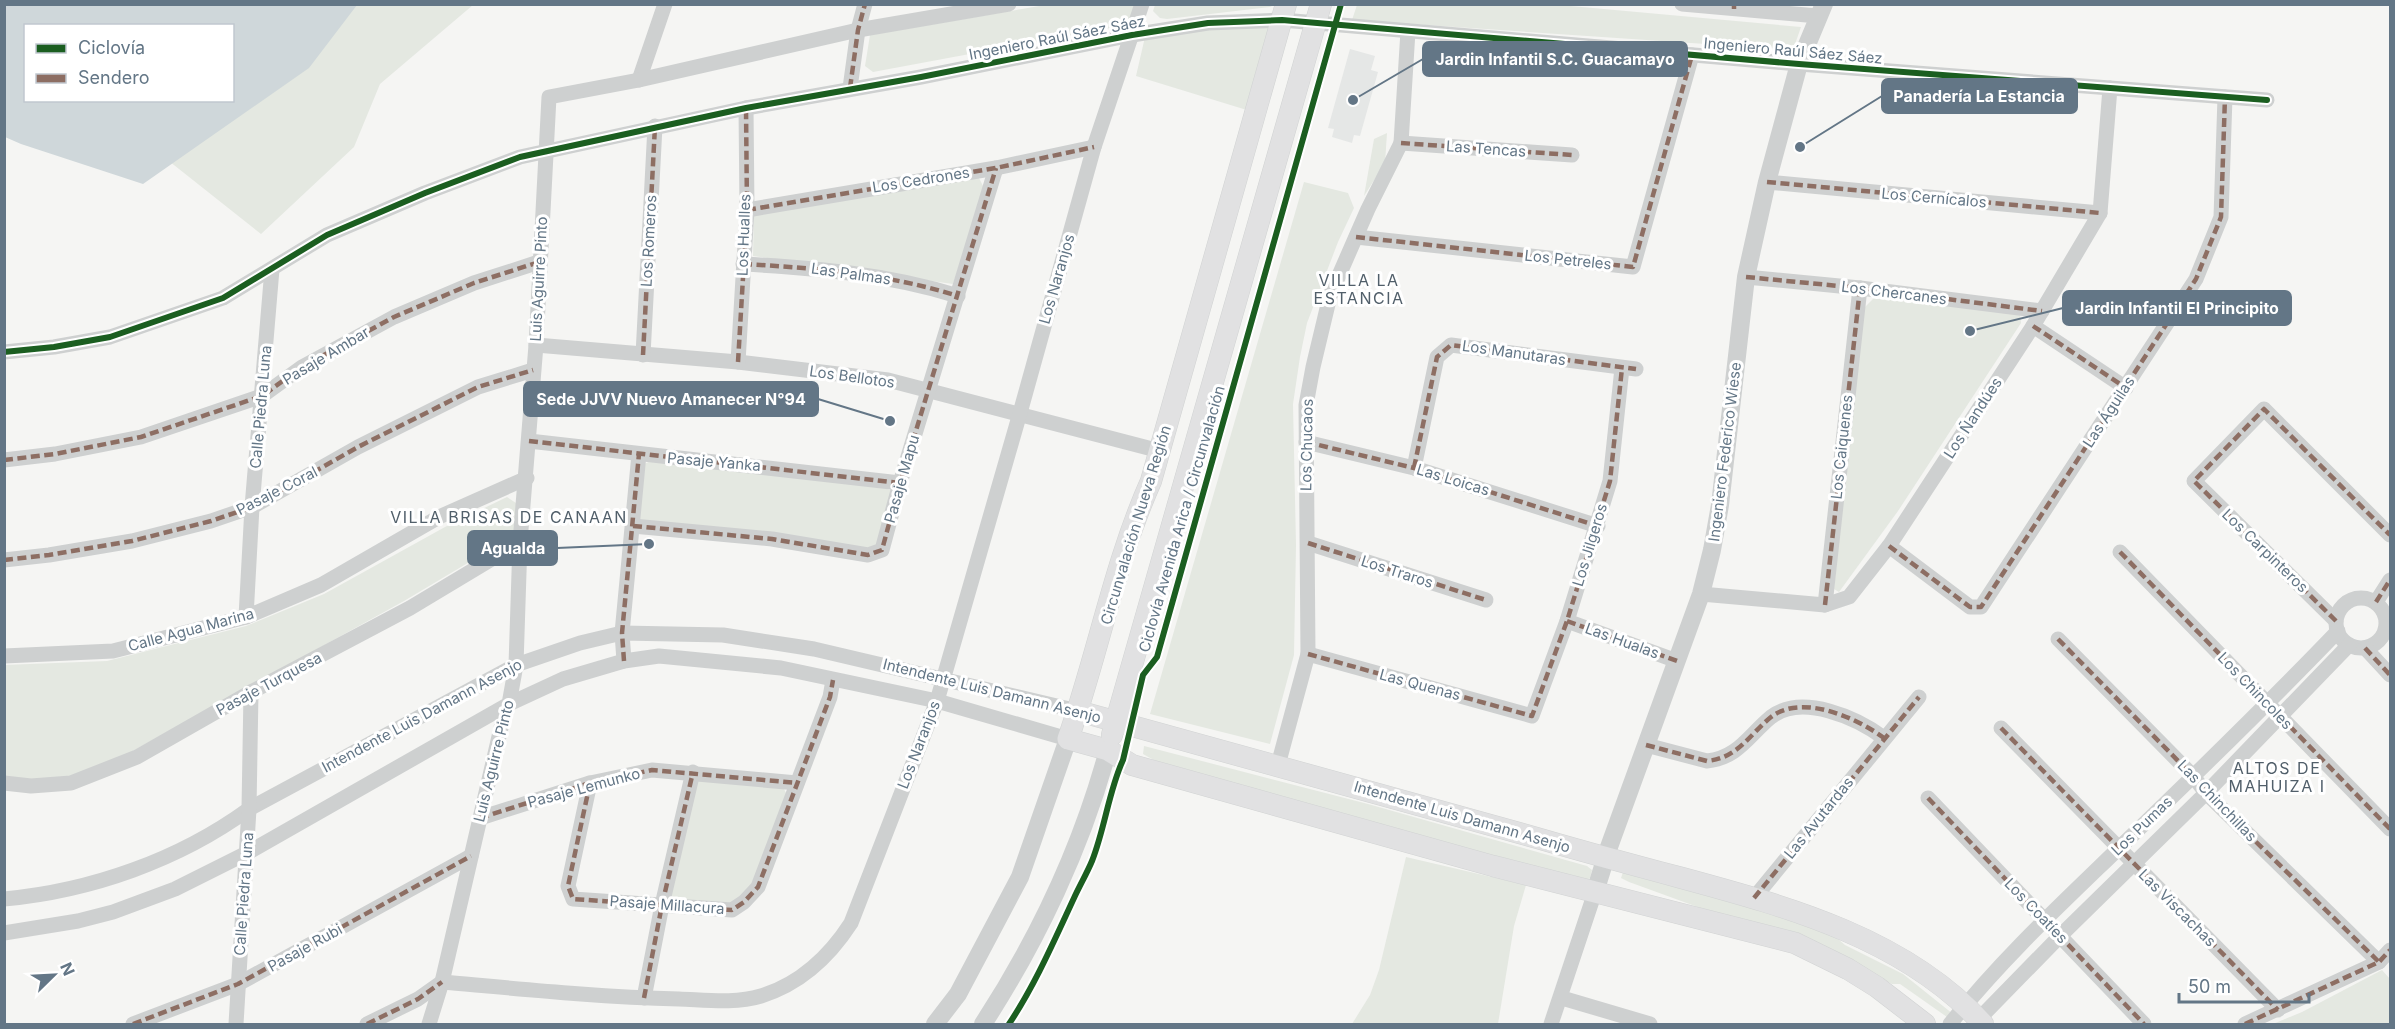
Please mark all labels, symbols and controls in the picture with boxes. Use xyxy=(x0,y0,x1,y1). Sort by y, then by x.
street label: Ingeniero Raúl Sáez Sáez xyxy=(967,11,1147,64)
legend xyxy=(24,24,234,102)
street label: Ingeniero Raúl Sáez Sáez xyxy=(1703,33,1883,68)
text: Ciclovía xyxy=(78,37,145,58)
callout: Jardin Infantil S.C. Guacamayo xyxy=(1423,42,1687,76)
text: Jardin Infantil S.C. Guacamayo xyxy=(1435,49,1675,69)
text: Sendero xyxy=(78,67,149,88)
callout: Panadería La Estancia xyxy=(1882,79,2077,113)
text: Panadería La Estancia xyxy=(1893,86,2065,106)
street label: Las Tencas xyxy=(1445,136,1527,161)
street label: Los Cedrones xyxy=(871,162,971,197)
street label: Los Cernícalos xyxy=(1881,183,1987,212)
street label: Los Romeros xyxy=(637,194,660,288)
street label: Los Hualles xyxy=(733,194,754,276)
street label: Luis Aguirre Pinto xyxy=(526,216,551,342)
street label: Los Naranjos xyxy=(1035,232,1078,326)
street label: Los Petreles xyxy=(1524,245,1612,274)
street label: Las Palmas xyxy=(810,259,892,289)
district label: VILLA LA ESTANCIA xyxy=(1314,270,1404,308)
street label: Los Chercanes xyxy=(1840,277,1948,308)
callout: Jardin Infantil El Principito xyxy=(2063,291,2291,325)
text: Jardin Infantil El Principito xyxy=(2075,298,2279,318)
street label: Pasaje Ambar xyxy=(279,322,373,389)
street label: Los Manutaras xyxy=(1461,336,1567,369)
street label: Calle Piedra Luna xyxy=(246,345,275,469)
street label: Los Bellotos xyxy=(808,361,896,392)
street label: Ingeniero Federico Wiese xyxy=(1704,361,1745,543)
street label: Las Águilas xyxy=(2079,372,2139,451)
street label: Los Ñandúes xyxy=(1939,374,2006,462)
callout: Sede JJVV Nuevo Amanecer N°94 xyxy=(524,382,818,416)
street label: Ciclovía Avenida Arica / Circunvalación xyxy=(1134,383,1229,654)
text: Sede JJVV Nuevo Amanecer N°94 xyxy=(536,389,806,409)
street label: Los Caiquenes xyxy=(1827,394,1856,500)
street label: Los Chucaos xyxy=(1296,399,1317,491)
street label: Circunvalación Nueva Región xyxy=(1096,423,1175,627)
street label: Pasaje Mapu xyxy=(880,433,923,525)
street label: Pasaje Yanka xyxy=(666,448,762,475)
street label: Las Loicas xyxy=(1414,459,1492,500)
street label: Pasaje Coral xyxy=(233,462,321,519)
street label: Los Jilgeros xyxy=(1568,501,1611,589)
street label: Los Carpinteros xyxy=(2218,505,2312,597)
district label: VILLA BRISAS DE CANAAN xyxy=(390,507,628,527)
callout: Agualda xyxy=(468,531,557,565)
text: Agualda xyxy=(481,538,545,558)
street label: Los Traros xyxy=(1359,551,1436,592)
street label: Calle Agua Marina xyxy=(126,604,256,655)
street label: Las Hualas xyxy=(1583,618,1662,663)
street label: Pasaje Turquesa xyxy=(213,648,325,719)
street label: Los Chincoles xyxy=(2214,648,2297,733)
street label: Intendente Luis Damann Asenjo xyxy=(881,654,1103,727)
street label: Intendente Luis Damann Asenjo xyxy=(318,655,525,777)
street label: Las Quenas xyxy=(1377,665,1463,704)
street label: Luis Aguirre Pinto xyxy=(469,698,518,824)
street label: Los Naranjos xyxy=(893,698,944,792)
street label: Las Chinchillas xyxy=(2174,756,2261,845)
district label: ALTOS DE MAHUIZA I xyxy=(2229,758,2325,796)
street label: Pasaje Lemunko xyxy=(525,763,642,812)
street label: Las Avutardas xyxy=(1780,773,1858,863)
street label: Intendente Luis Damann Asenjo xyxy=(1352,776,1572,857)
street label: Los Pumas xyxy=(2107,792,2176,859)
street label: Calle Piedra Luna xyxy=(230,832,257,956)
street label: Las Viscachas xyxy=(2135,865,2220,950)
street label: Los Coatíes xyxy=(2001,874,2072,947)
street label: Pasaje Millacura xyxy=(609,891,725,918)
street label: Pasaje Rubi xyxy=(264,919,345,976)
north arrow xyxy=(24,945,84,1005)
text: N xyxy=(56,959,79,979)
scale bar xyxy=(2179,966,2310,1004)
text: 50 m xyxy=(2188,976,2231,997)

